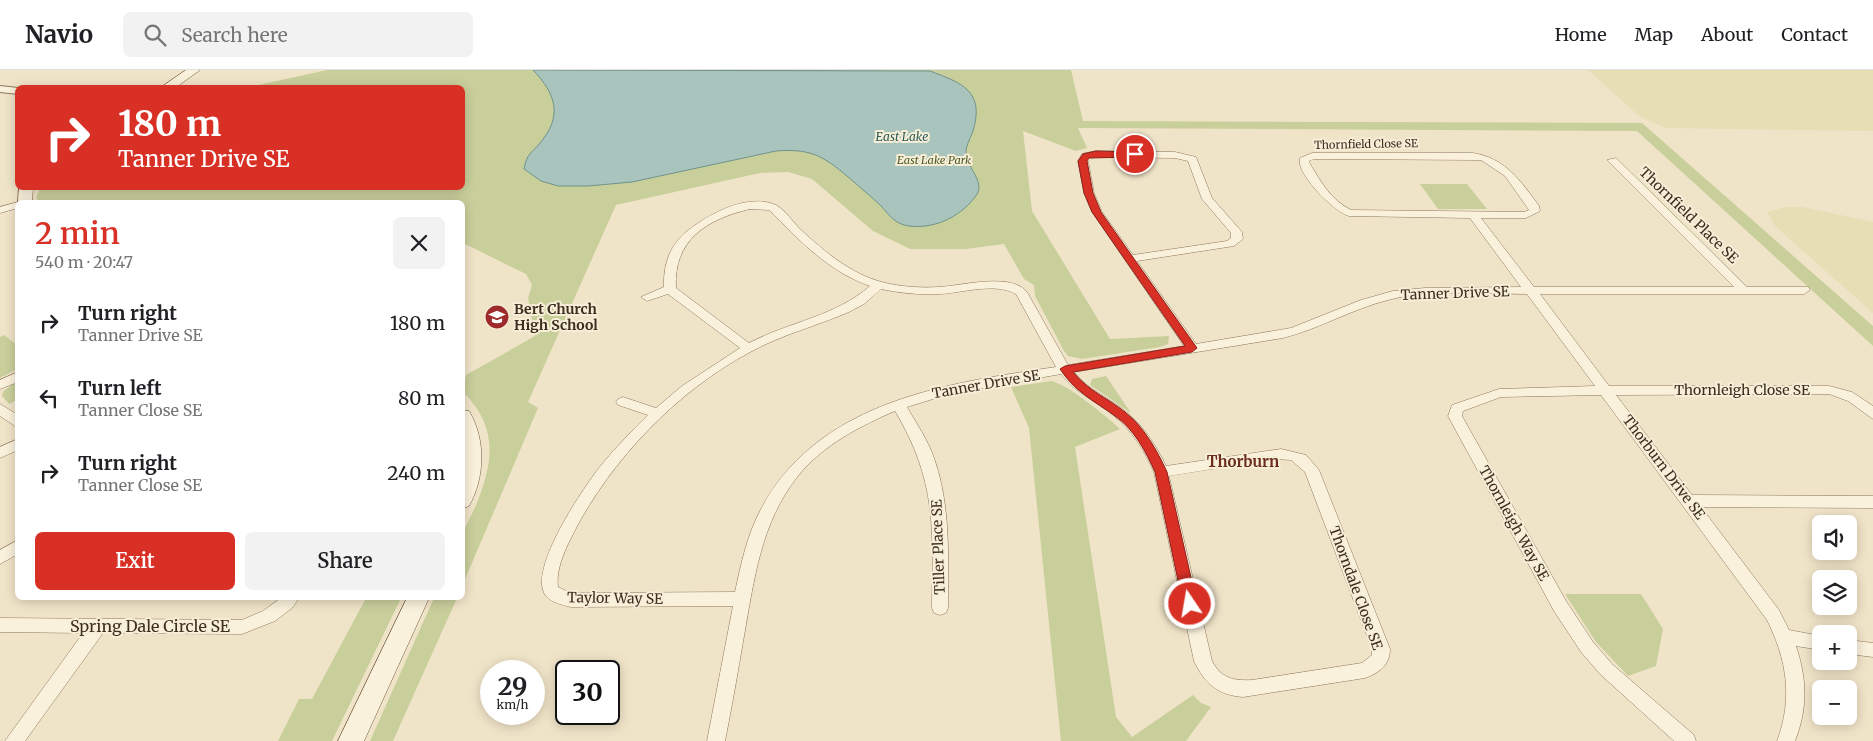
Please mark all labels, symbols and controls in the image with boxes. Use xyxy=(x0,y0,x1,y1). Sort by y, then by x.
search box xyxy=(123,12,473,57)
text: Navio xyxy=(25,19,93,50)
icon: search xyxy=(141,21,169,49)
text: Search here xyxy=(181,23,288,47)
text: Home xyxy=(1555,23,1607,46)
text: Map xyxy=(1635,23,1673,46)
text: About xyxy=(1701,23,1753,46)
text: Contact xyxy=(1781,23,1848,46)
text: 180 m xyxy=(118,102,221,146)
icon: right xyxy=(35,105,100,170)
water label: East Lake xyxy=(876,129,928,144)
pin xyxy=(1114,133,1156,175)
street label: Thornfield Close SE xyxy=(1314,136,1418,152)
icon: arrive xyxy=(1121,140,1149,168)
text: Tanner Drive SE xyxy=(118,145,290,173)
park label: East Lake Park xyxy=(897,153,971,167)
street label: Thornfield Place SE xyxy=(1636,163,1743,267)
text: 2 min xyxy=(35,214,120,252)
button: close xyxy=(393,217,445,269)
text: 540 m · 20:47 xyxy=(35,252,133,272)
street label: Tanner Drive SE xyxy=(1400,282,1510,304)
place label: Bert Church High School xyxy=(514,300,598,334)
text: Turn right xyxy=(78,301,177,325)
school or university icon: Bert Church High School xyxy=(484,304,510,330)
icon: right xyxy=(35,309,63,337)
text: 180 m xyxy=(390,311,445,335)
text: Tanner Drive SE xyxy=(78,325,203,345)
street label: Tanner Drive SE xyxy=(931,366,1041,402)
text: Turn left xyxy=(78,376,162,400)
street label: Thornleigh Close SE xyxy=(1674,381,1810,399)
icon: left xyxy=(35,384,63,412)
text: 80 m xyxy=(398,386,445,410)
text: Tanner Close SE xyxy=(78,400,202,420)
street label: Thorburn Drive SE xyxy=(1619,411,1709,523)
text: Turn right xyxy=(78,451,177,475)
district label: Thorburn xyxy=(1207,452,1279,471)
icon: right xyxy=(35,459,63,487)
text: 240 m xyxy=(387,461,445,485)
street label: Thornleigh Way SE xyxy=(1475,462,1553,584)
text: Tanner Close SE xyxy=(78,475,202,495)
street label: Tiller Place SE xyxy=(927,499,949,595)
map controls xyxy=(1812,515,1857,725)
button: sound xyxy=(1812,515,1857,560)
street label: Thorndale Close SE xyxy=(1325,524,1387,652)
button: Exit xyxy=(35,532,235,590)
button: Share xyxy=(245,532,445,590)
button: layers xyxy=(1812,570,1857,615)
position arrow xyxy=(1163,577,1215,629)
street label: Taylor Way SE xyxy=(567,588,663,608)
street label: Spring Dale Circle SE xyxy=(70,616,231,636)
button: + xyxy=(1812,625,1857,670)
speed limit sign: 30 xyxy=(555,660,620,725)
text: 29 xyxy=(498,670,527,702)
button: − xyxy=(1812,680,1857,725)
text: km/h xyxy=(497,697,528,712)

